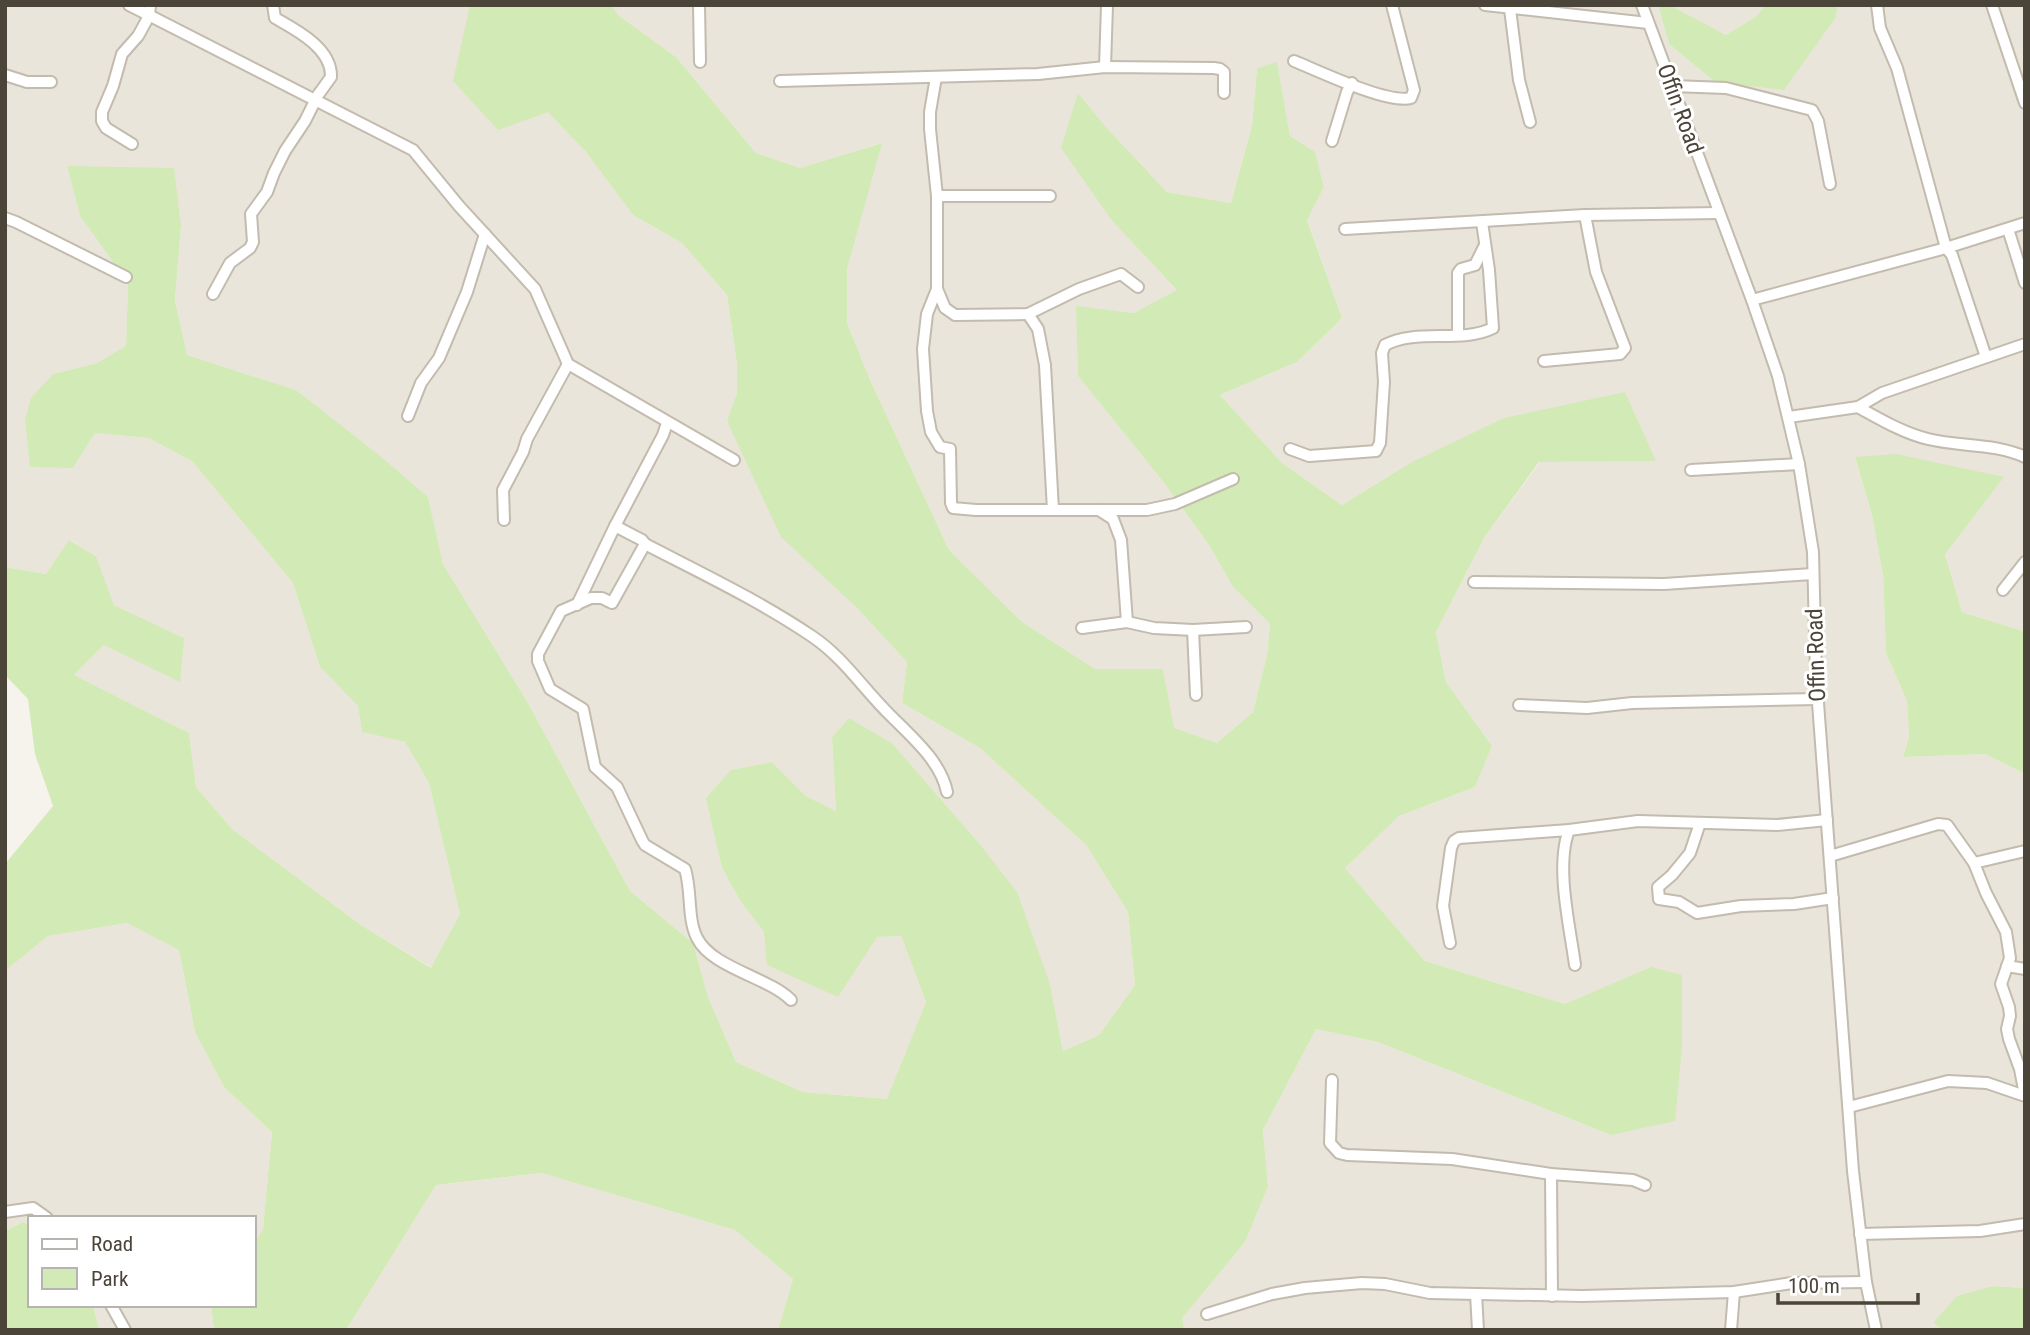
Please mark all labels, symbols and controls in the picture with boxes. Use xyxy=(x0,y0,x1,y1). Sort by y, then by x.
street label: Offin Road xyxy=(1651,60,1709,158)
street label: Offin Road xyxy=(1801,608,1831,702)
legend xyxy=(28,1216,256,1307)
text: Road xyxy=(91,1232,133,1256)
scale bar xyxy=(1778,1262,1918,1306)
text: Park xyxy=(91,1267,129,1291)
text: 100 m xyxy=(1788,1274,1840,1298)

